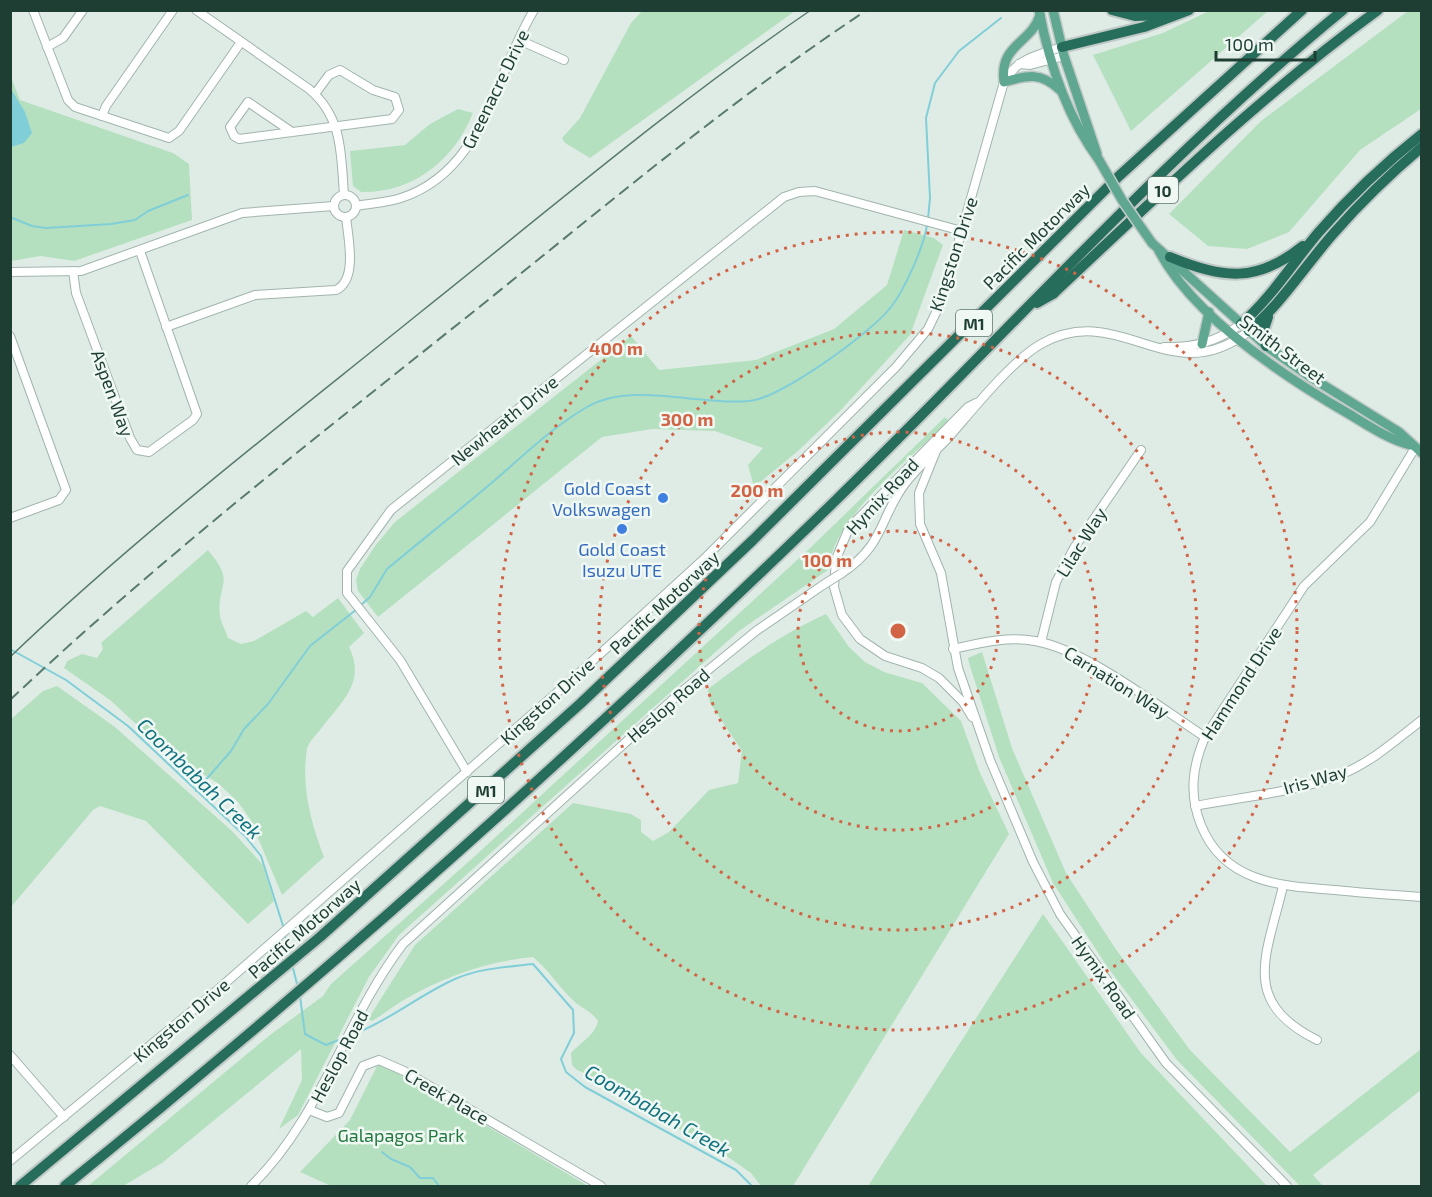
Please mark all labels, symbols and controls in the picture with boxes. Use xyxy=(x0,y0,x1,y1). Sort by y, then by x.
scale bar xyxy=(1216,24,1315,62)
street label: Greenacre Drive xyxy=(457,26,533,152)
text: 100 m xyxy=(1225,33,1274,55)
road number: 10 xyxy=(1148,177,1178,203)
street label: Pacific Motorway xyxy=(978,178,1094,294)
street label: Kingston Drive xyxy=(924,194,982,314)
road number: M1 xyxy=(956,310,992,336)
street label: Smith Street xyxy=(1236,310,1330,388)
text: 400 m xyxy=(589,337,643,359)
street label: Aspen Way xyxy=(87,347,139,440)
street label: Newheath Drive xyxy=(446,370,562,470)
text: 300 m xyxy=(661,408,713,430)
street label: Hymix Road xyxy=(841,453,923,539)
place label: Gold Coast Volkswagen xyxy=(552,477,651,520)
text: 200 m xyxy=(731,479,783,501)
marker: Gold Coast Volkswagen xyxy=(656,491,670,505)
street label: Lilac Way xyxy=(1051,503,1111,581)
marker: Gold Coast Isuzu UTE xyxy=(615,522,629,536)
place label: Gold Coast Isuzu UTE xyxy=(578,538,666,581)
street label: Pacific Motorway xyxy=(605,545,724,658)
text: 100 m xyxy=(802,549,852,571)
centre of rings xyxy=(888,621,908,641)
street label: Hammond Drive xyxy=(1196,622,1286,744)
street label: Carnation Way xyxy=(1060,641,1174,723)
street label: Kingston Drive xyxy=(495,653,599,749)
street label: Heslop Road xyxy=(622,663,714,747)
water label: Coombabah Creek xyxy=(133,712,267,844)
street label: Iris Way xyxy=(1280,759,1350,799)
road number: M1 xyxy=(468,777,504,803)
street label: Pacific Motorway xyxy=(243,873,365,983)
street label: Hymix Road xyxy=(1067,931,1141,1023)
street label: Kingston Drive xyxy=(128,973,234,1067)
street label: Heslop Road xyxy=(305,1006,373,1106)
water label: Coombabah Creek xyxy=(581,1059,735,1161)
street label: Creek Place xyxy=(401,1063,493,1129)
park label: Galapagos Park xyxy=(338,1124,464,1146)

